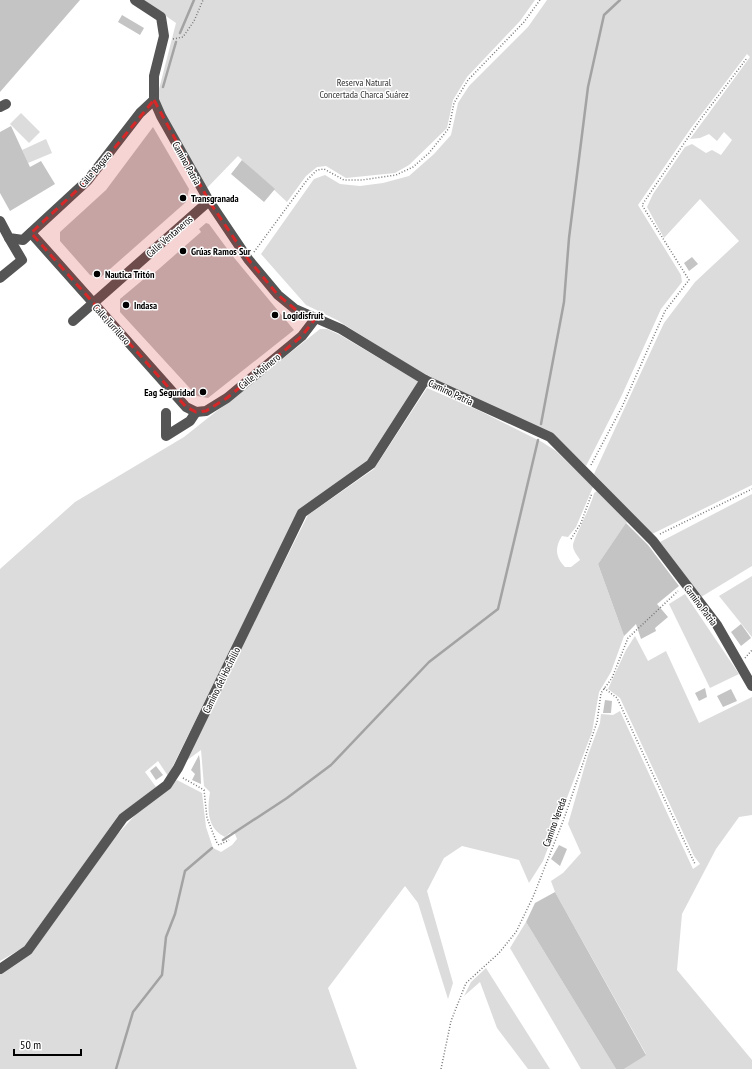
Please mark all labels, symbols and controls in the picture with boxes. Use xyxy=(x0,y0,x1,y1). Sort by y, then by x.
park label: Reserva Natural Concertada Charca Suárez xyxy=(319,76,409,101)
street label: Camino Patria xyxy=(169,139,204,187)
street label: Calle Bagazo xyxy=(76,148,115,190)
place label: Transgranada xyxy=(191,192,239,205)
marker: Transgranada xyxy=(178,193,188,203)
street label: Calle Ventaneros xyxy=(143,212,196,260)
place label: Grúas Ramos Sur xyxy=(191,245,251,258)
marker: Grúas Ramos Sur xyxy=(178,246,188,256)
place label: Nautica Tritón xyxy=(105,268,155,281)
marker: Nautica Tritón xyxy=(92,269,102,279)
place label: Indasa xyxy=(134,299,157,312)
marker: Indasa xyxy=(121,300,131,310)
street label: Calle Turrillero xyxy=(90,301,133,347)
place label: Logidisfruit xyxy=(283,309,324,322)
marker: Logidisfruit xyxy=(270,310,280,320)
street label: Calle Molinero xyxy=(236,351,283,392)
street label: Camino Patria xyxy=(426,376,475,408)
place label: Eag Seguridad xyxy=(144,386,196,399)
marker: Eag Seguridad xyxy=(198,387,208,397)
street label: Camino Patria xyxy=(681,582,720,628)
street label: Camino del Hocinillo xyxy=(200,645,243,715)
street label: Camino Vereda xyxy=(540,796,569,848)
scale bar xyxy=(14,1031,81,1057)
text: 50 m xyxy=(20,1037,41,1052)

